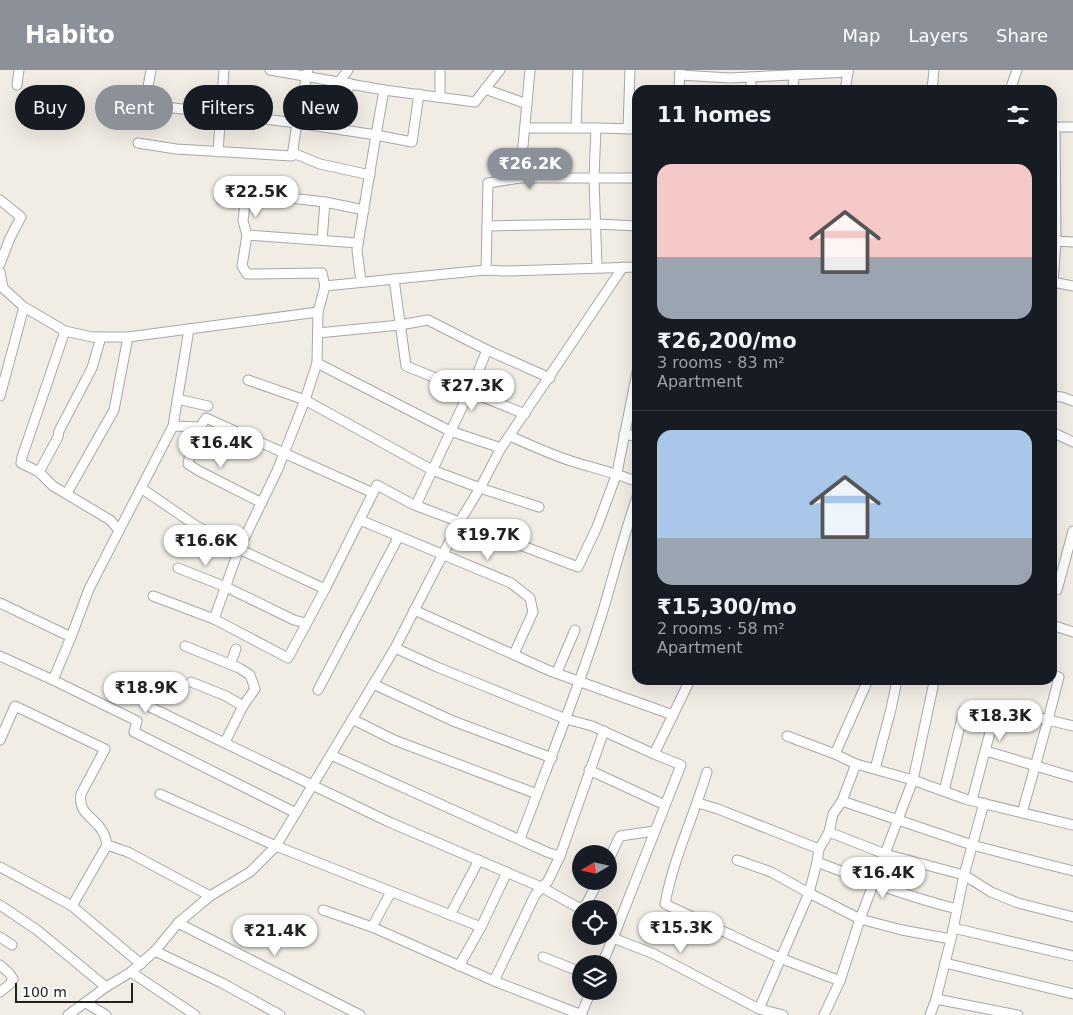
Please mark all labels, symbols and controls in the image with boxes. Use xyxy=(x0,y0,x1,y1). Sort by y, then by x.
text: Habito xyxy=(25,21,115,49)
text: Map xyxy=(842,25,880,46)
text: Layers xyxy=(908,25,968,46)
text: Share xyxy=(996,25,1048,46)
chip: Buy xyxy=(15,85,85,130)
chip: Rent xyxy=(95,85,173,130)
chip: Filters xyxy=(183,85,273,130)
chip: New xyxy=(283,85,358,130)
icon: filters xyxy=(1004,101,1032,129)
text: 11 homes xyxy=(657,103,772,127)
pin: ₹26.2K xyxy=(489,148,571,190)
text: ₹26.2K xyxy=(498,154,562,173)
pin: ₹22.5K xyxy=(215,176,297,218)
text: ₹22.5K xyxy=(224,182,288,201)
icon: home xyxy=(800,197,890,287)
text: ₹26,200/mo xyxy=(657,329,797,353)
text: 3 rooms · 83 m² xyxy=(657,353,785,372)
pin: ₹27.3K xyxy=(431,370,513,412)
text: Apartment xyxy=(657,372,743,391)
text: ₹27.3K xyxy=(440,376,504,395)
pin: ₹16.4K xyxy=(180,426,262,469)
text: ₹16.4K xyxy=(189,433,253,452)
icon: home xyxy=(800,462,890,552)
pin: ₹19.7K xyxy=(447,518,529,561)
pin: ₹16.6K xyxy=(165,524,247,567)
text: ₹19.7K xyxy=(456,525,520,544)
text: ₹16.6K xyxy=(174,531,238,550)
text: ₹15,300/mo xyxy=(657,595,797,619)
text: 2 rooms · 58 m² xyxy=(657,619,785,638)
text: Apartment xyxy=(657,638,743,657)
pin: ₹18.9K xyxy=(105,672,187,714)
text: ₹18.9K xyxy=(114,678,178,697)
pin: ₹18.3K xyxy=(959,700,1041,742)
text: ₹18.3K xyxy=(968,706,1032,725)
north arrow xyxy=(572,845,618,890)
map controls xyxy=(572,845,617,1000)
pin: ₹16.4K xyxy=(842,856,924,899)
text: ₹16.4K xyxy=(851,863,915,882)
button: locate xyxy=(572,900,617,945)
pin: ₹15.3K xyxy=(640,912,722,954)
pin: ₹21.4K xyxy=(234,914,316,957)
text: ₹15.3K xyxy=(649,918,713,937)
text: ₹21.4K xyxy=(243,921,307,940)
button: layers xyxy=(572,955,617,1000)
scale bar xyxy=(15,980,132,1003)
text: 100 m xyxy=(22,984,67,1000)

